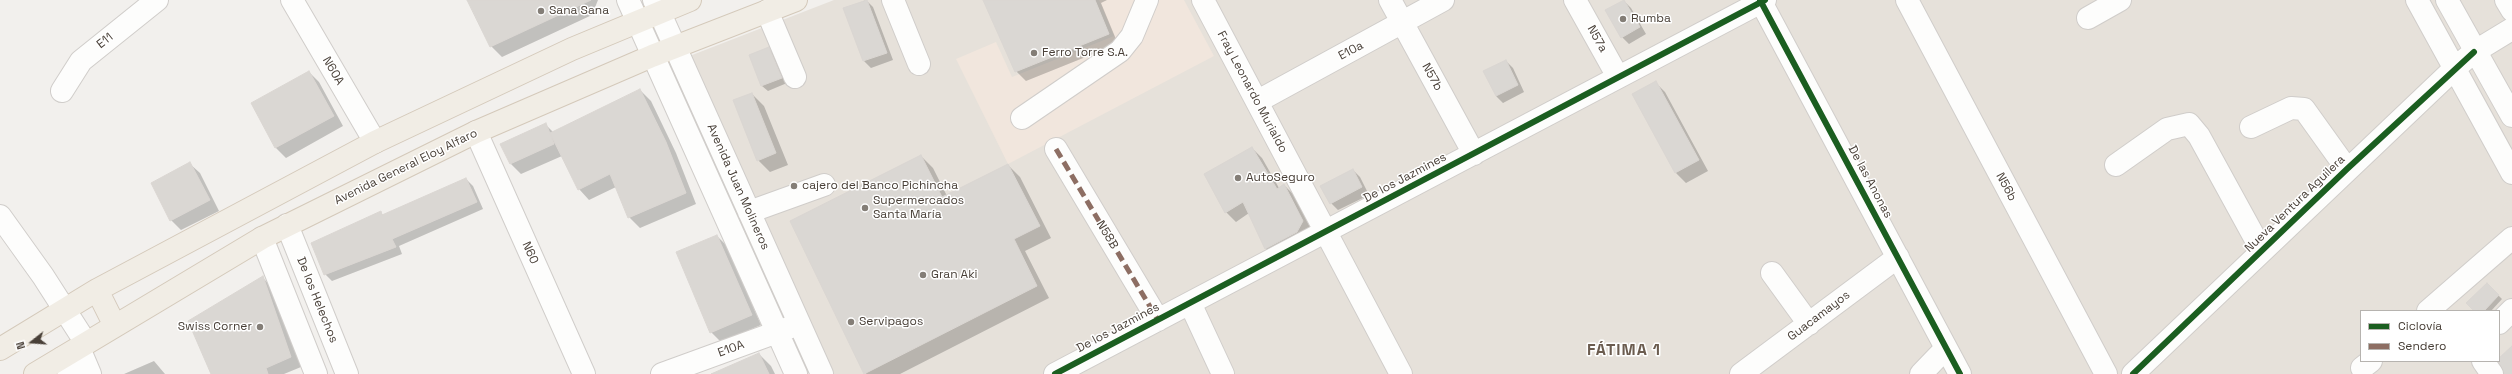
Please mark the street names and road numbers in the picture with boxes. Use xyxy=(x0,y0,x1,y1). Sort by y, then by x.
street label: N57a xyxy=(1584,23,1610,55)
street label: Fray Leonardo Murialdo xyxy=(1214,29,1290,155)
street label: E11 xyxy=(94,30,116,52)
street label: E10a xyxy=(1336,38,1366,64)
street label: N60A xyxy=(319,54,347,88)
street label: N57b xyxy=(1419,61,1445,93)
street label: Avenida Juan Molineros xyxy=(704,122,772,252)
street label: Avenida General Eloy Alfaro xyxy=(332,126,480,208)
street label: De las Anonas xyxy=(1845,143,1895,221)
street label: De los Jazmines xyxy=(1361,150,1449,206)
street label: Nueva Ventura Aguilera xyxy=(2242,152,2348,256)
street label: N56b xyxy=(1993,170,2019,204)
street label: N58B xyxy=(1093,218,1121,252)
street label: N60 xyxy=(519,240,541,266)
street label: De los Helechos xyxy=(293,255,341,345)
street label: Guacamayos xyxy=(1785,288,1853,344)
street label: De los Jazmines xyxy=(1074,300,1162,356)
street label: E10A xyxy=(716,338,746,360)

